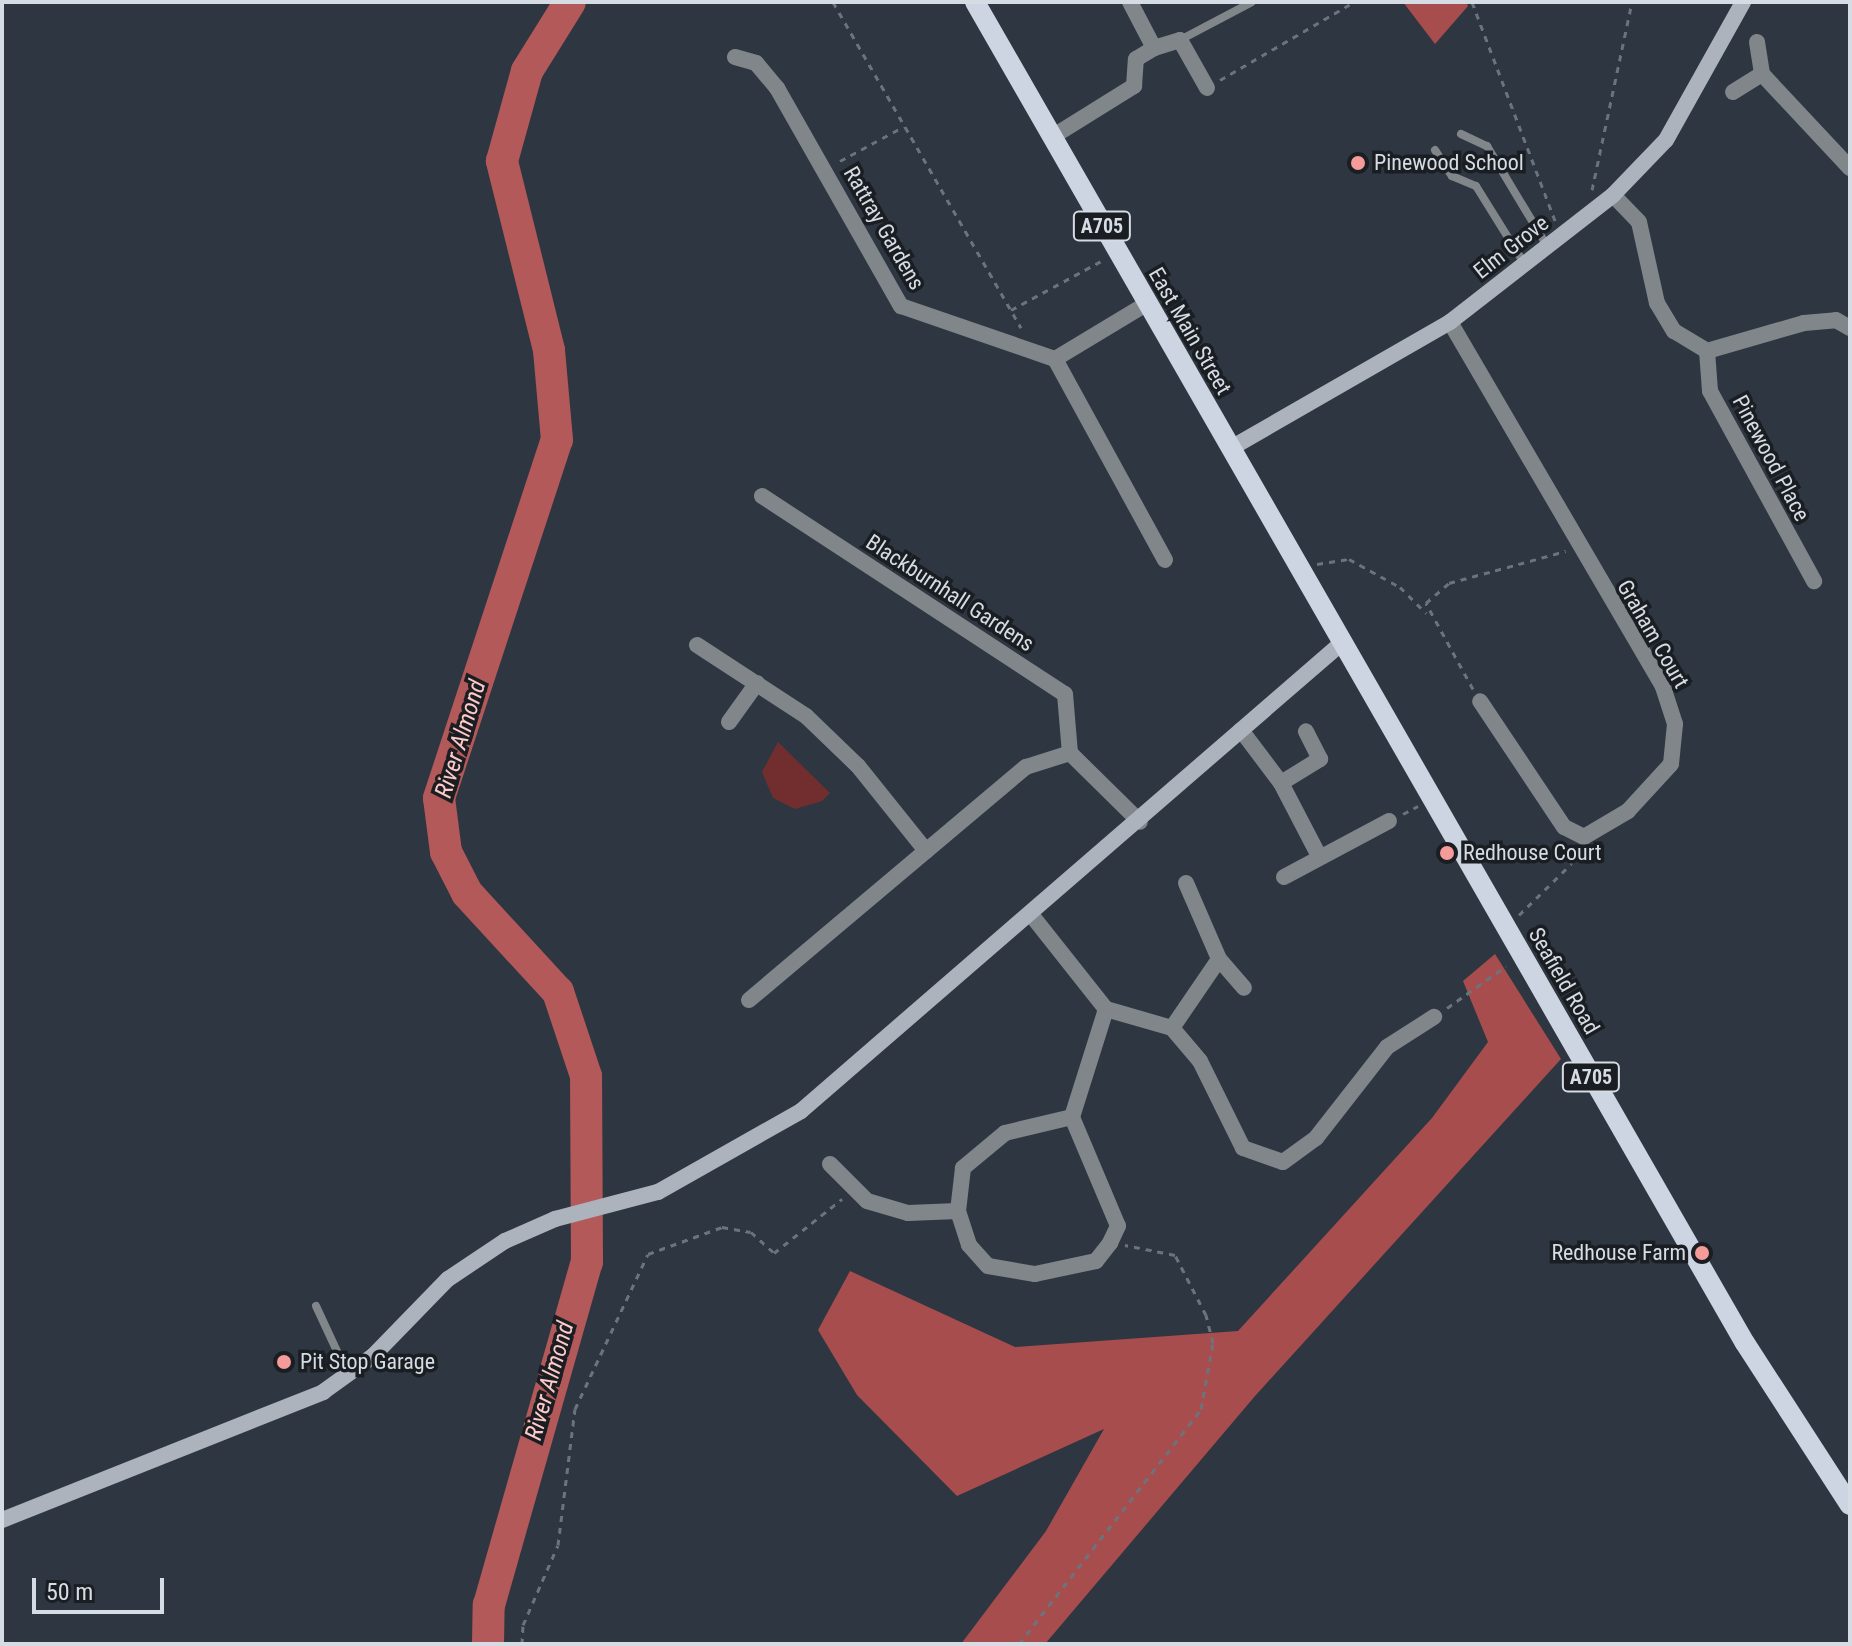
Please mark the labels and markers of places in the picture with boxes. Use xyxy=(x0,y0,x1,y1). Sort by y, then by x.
place label: Pinewood School xyxy=(1374,150,1524,176)
marker: Pinewood School xyxy=(1349,154,1367,172)
place label: Redhouse Court xyxy=(1463,840,1601,866)
marker: Redhouse Court xyxy=(1438,844,1456,862)
place label: Redhouse Farm xyxy=(1551,1240,1686,1266)
marker: Redhouse Farm xyxy=(1693,1244,1711,1262)
place label: Pit Stop Garage xyxy=(300,1349,435,1375)
marker: Pit Stop Garage xyxy=(275,1353,293,1371)

